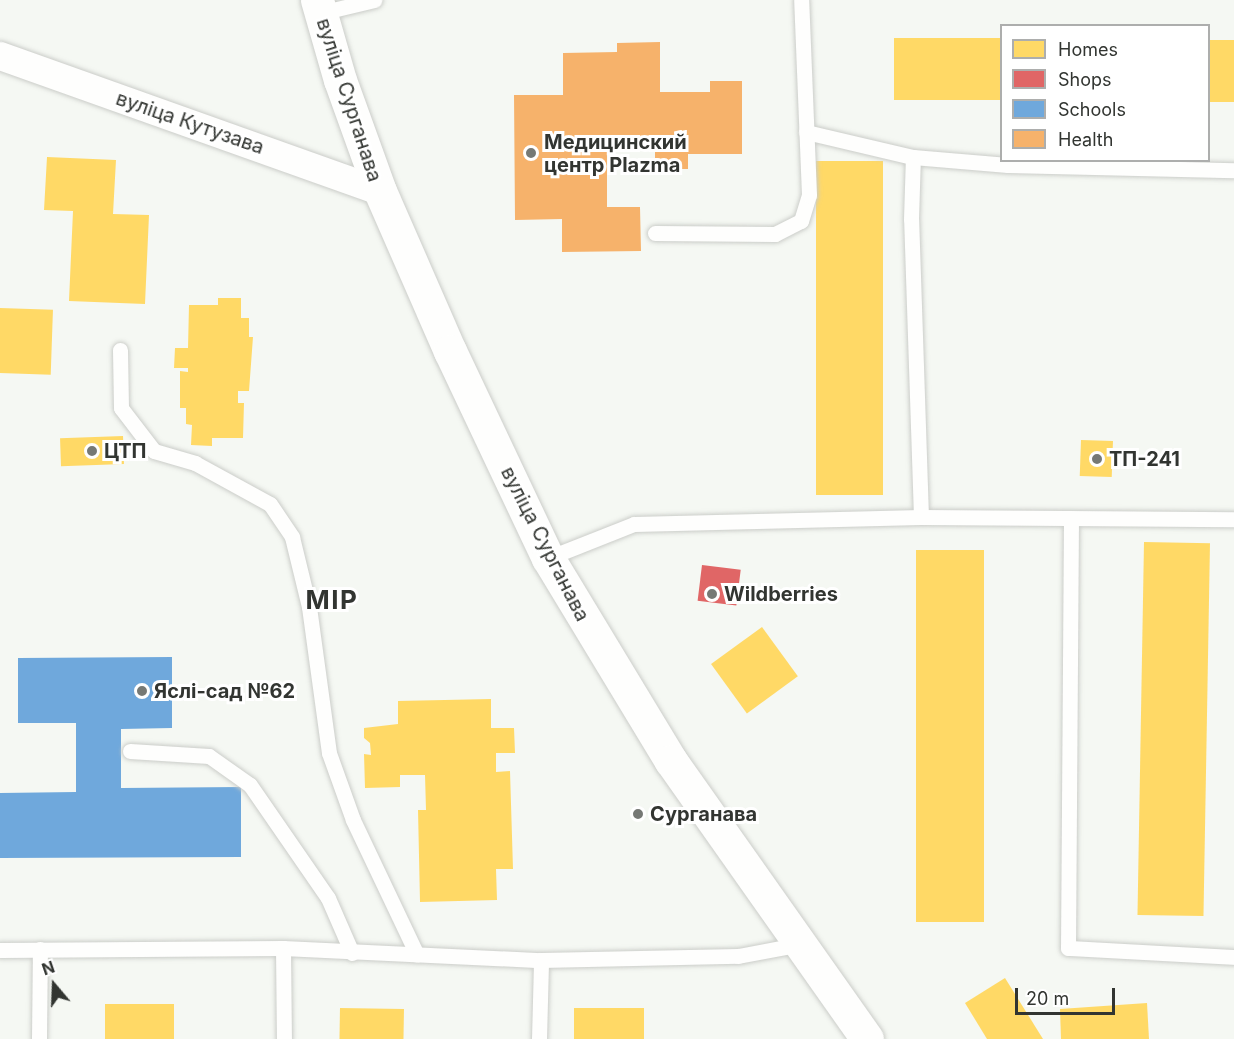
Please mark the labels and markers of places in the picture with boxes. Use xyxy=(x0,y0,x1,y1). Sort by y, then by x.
place label: Медицинский центр Plazma xyxy=(544,130,687,177)
marker: Медицинский центр Plazma xyxy=(522,144,540,162)
place label: ЦТП xyxy=(104,439,146,463)
marker: ЦТП xyxy=(85,444,99,458)
place label: ТП-241 xyxy=(1109,447,1180,471)
marker: ТП-241 xyxy=(1090,452,1104,466)
place label: Wildberries xyxy=(724,582,838,606)
marker: Wildberries xyxy=(705,587,719,601)
place label: Яслі-сад №62 xyxy=(154,679,295,703)
marker: Яслі-сад №62 xyxy=(135,684,149,698)
place label: Сурганава xyxy=(650,802,757,826)
marker: Сурганава xyxy=(631,807,645,821)

